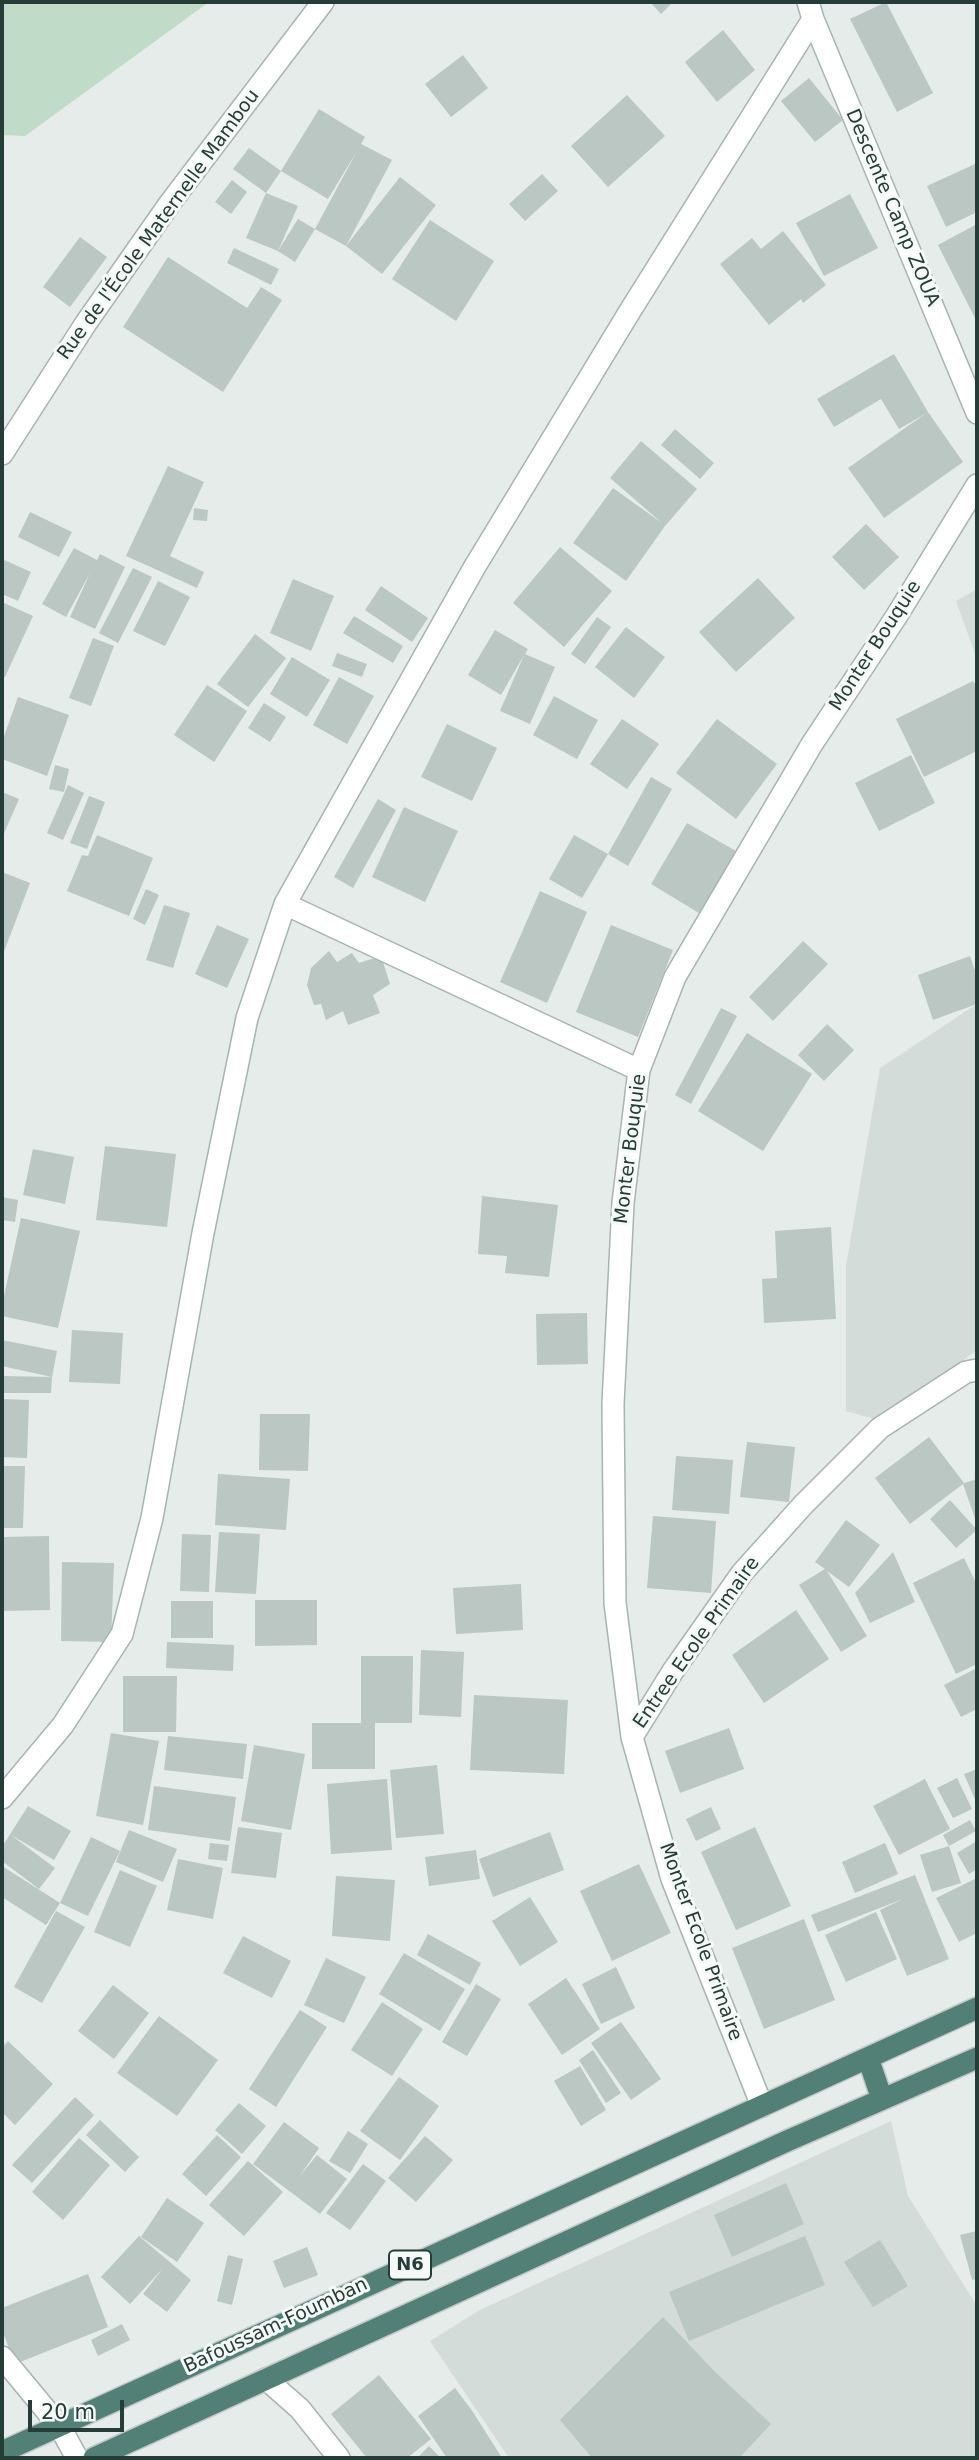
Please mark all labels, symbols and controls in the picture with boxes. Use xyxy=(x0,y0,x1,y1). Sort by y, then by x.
street label: Rue de l'École Maternelle Mambou xyxy=(53,85,265,365)
street label: Descente Camp ZOUA xyxy=(840,106,944,310)
street label: Monter Bouquie xyxy=(825,577,927,715)
street label: Monter Bouquie xyxy=(610,1073,652,1225)
street label: Entree Ecole Primaire xyxy=(629,1553,765,1733)
street label: Monter Ecole Primaire xyxy=(654,1840,746,2044)
road number: N6 xyxy=(389,2250,431,2280)
street label: Bafoussam-Foumban xyxy=(181,2273,371,2379)
scale bar xyxy=(32,2386,128,2430)
text: 20 m xyxy=(41,2400,95,2424)

